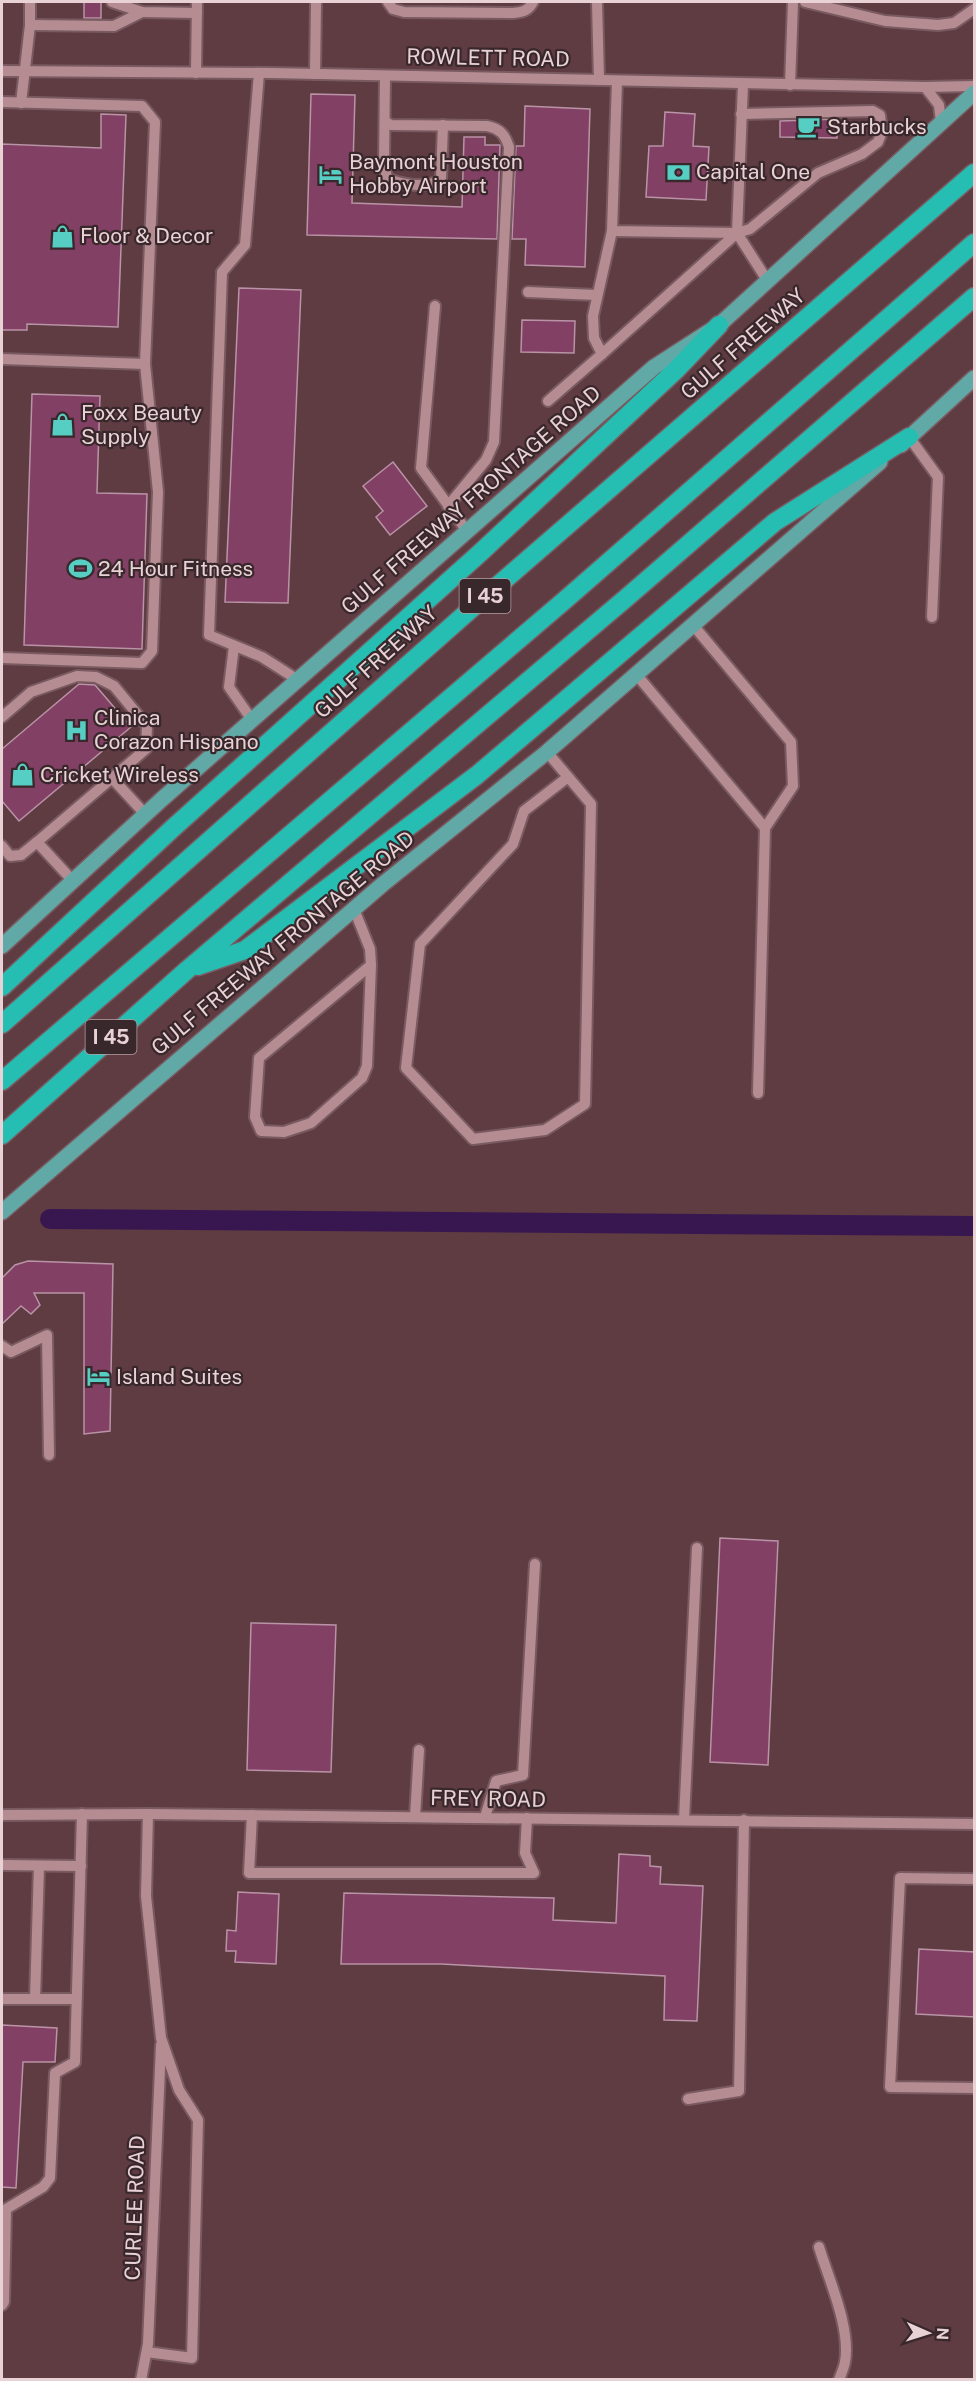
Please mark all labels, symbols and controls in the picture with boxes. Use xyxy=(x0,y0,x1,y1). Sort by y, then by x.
street label: ROWLETT ROAD xyxy=(406,44,570,71)
cafe icon: Starbucks xyxy=(796,114,822,140)
place label: Starbucks xyxy=(827,114,927,139)
place label: Baymont Houston Hobby Airport xyxy=(349,149,523,198)
bank icon: Capital One xyxy=(665,159,691,185)
place label: Capital One xyxy=(696,159,810,184)
hotel icon: Baymont Houston Hobby Airport xyxy=(318,161,344,187)
shop icon: Floor & Decor xyxy=(49,223,75,249)
place label: Floor & Decor xyxy=(80,223,213,248)
street label: GULF FREEWAY xyxy=(675,283,810,404)
street label: GULF FREEWAY FRONTAGE ROAD xyxy=(336,380,605,619)
place label: Foxx Beauty Supply xyxy=(81,400,202,449)
shop icon: Foxx Beauty Supply xyxy=(50,412,76,438)
sports icon: 24 Hour Fitness xyxy=(67,556,93,582)
place label: 24 Hour Fitness xyxy=(98,556,253,581)
road number: I 45 xyxy=(460,579,510,613)
street label: GULF FREEWAY xyxy=(309,600,442,723)
place label: Clinica Corazon Hispano xyxy=(94,705,259,754)
hospital icon: Clinica Corazon Hispano xyxy=(63,717,89,743)
shop icon: Cricket Wireless xyxy=(9,762,35,788)
place label: Cricket Wireless xyxy=(40,762,199,787)
street label: GULF FREEWAY FRONTAGE ROAD xyxy=(146,825,419,1060)
road number: I 45 xyxy=(86,1020,136,1054)
hotel icon: Island Suites xyxy=(85,1364,111,1390)
place label: Island Suites xyxy=(116,1364,242,1389)
street label: FREY ROAD xyxy=(430,1785,546,1812)
street label: CURLEE ROAD xyxy=(119,2135,150,2281)
north arrow xyxy=(898,2303,958,2363)
text: N xyxy=(933,2327,952,2341)

